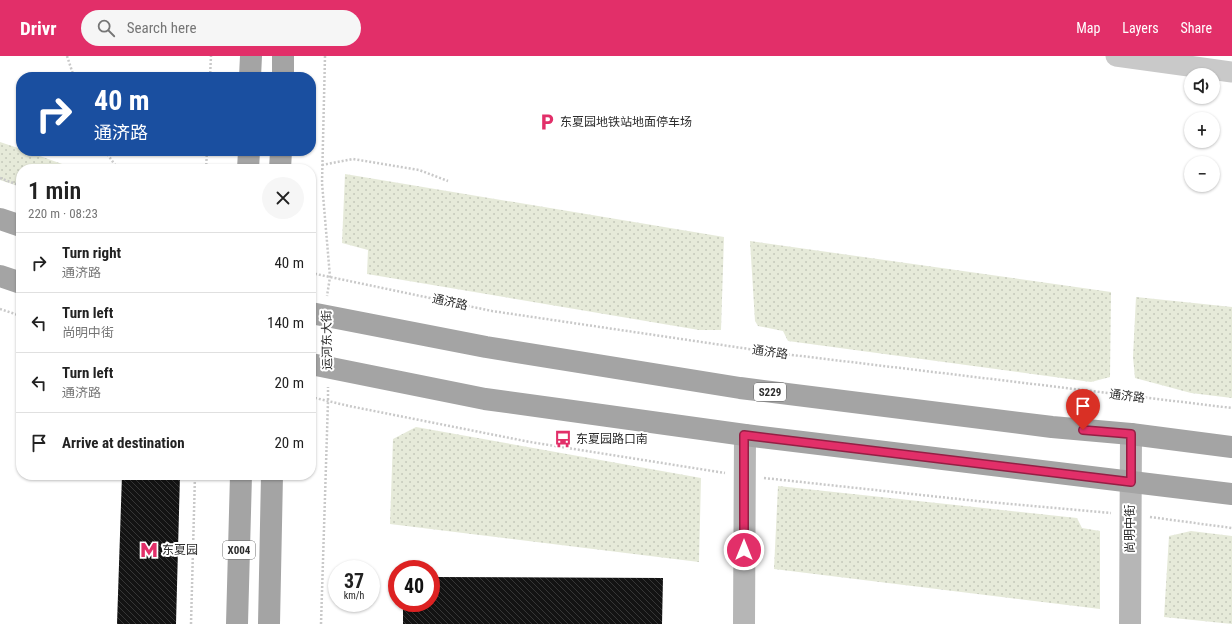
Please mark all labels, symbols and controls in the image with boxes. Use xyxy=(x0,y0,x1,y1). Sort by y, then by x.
search box xyxy=(81,10,361,46)
text: Drivr xyxy=(20,17,57,40)
icon: search xyxy=(95,17,117,39)
text: Search here xyxy=(127,19,196,37)
text: Map xyxy=(1076,20,1100,36)
text: Layers xyxy=(1122,20,1159,36)
text: Share xyxy=(1181,20,1212,36)
map controls xyxy=(1184,68,1220,192)
button: sound xyxy=(1184,68,1220,104)
text: 40 m xyxy=(94,84,150,117)
icon: right xyxy=(28,88,80,140)
parking icon: 东夏园地铁站地面停车场 xyxy=(537,112,557,132)
button: + xyxy=(1184,112,1220,148)
place label: 东夏园地铁站地面停车场 xyxy=(560,115,692,129)
text: 通济路 xyxy=(94,122,148,143)
button: − xyxy=(1184,156,1220,192)
text: 1 min xyxy=(28,177,81,205)
button: close xyxy=(262,177,304,219)
text: 220 m · 08:23 xyxy=(28,206,98,221)
text: Turn right xyxy=(62,244,121,262)
icon: right xyxy=(28,252,50,274)
text: 40 m xyxy=(274,254,304,272)
text: 通济路 xyxy=(62,265,101,280)
street label: 通济路 xyxy=(431,291,469,313)
text: Turn left xyxy=(62,304,113,322)
street label: 运河东大街 xyxy=(319,310,335,370)
icon: left xyxy=(28,312,50,334)
text: 140 m xyxy=(267,314,304,332)
text: 尚明中街 xyxy=(62,325,114,340)
street label: 通济路 xyxy=(751,343,789,361)
text: Turn left xyxy=(62,364,113,382)
icon: left xyxy=(28,372,50,394)
text: 20 m xyxy=(274,374,304,392)
road number: S229 xyxy=(754,383,786,401)
text: 通济路 xyxy=(62,385,101,400)
street label: 通济路 xyxy=(1108,387,1146,405)
pin xyxy=(1066,389,1100,430)
icon: arrive xyxy=(1072,395,1094,417)
bus stop icon: 东夏园路口南 xyxy=(553,429,573,449)
icon: arrive xyxy=(28,432,50,454)
place label: 东夏园路口南 xyxy=(576,432,648,446)
text: Arrive at destination xyxy=(62,434,185,452)
text: 20 m xyxy=(274,434,304,452)
street label: 尚明中街 xyxy=(1123,505,1137,553)
position arrow xyxy=(723,529,765,571)
metro station icon: 东夏园 xyxy=(139,540,159,560)
road number: X004 xyxy=(223,541,255,559)
place label: 东夏园 xyxy=(162,543,198,557)
speed limit sign: 40 xyxy=(388,560,440,612)
text: 37 xyxy=(344,569,364,593)
text: km/h xyxy=(344,590,364,601)

